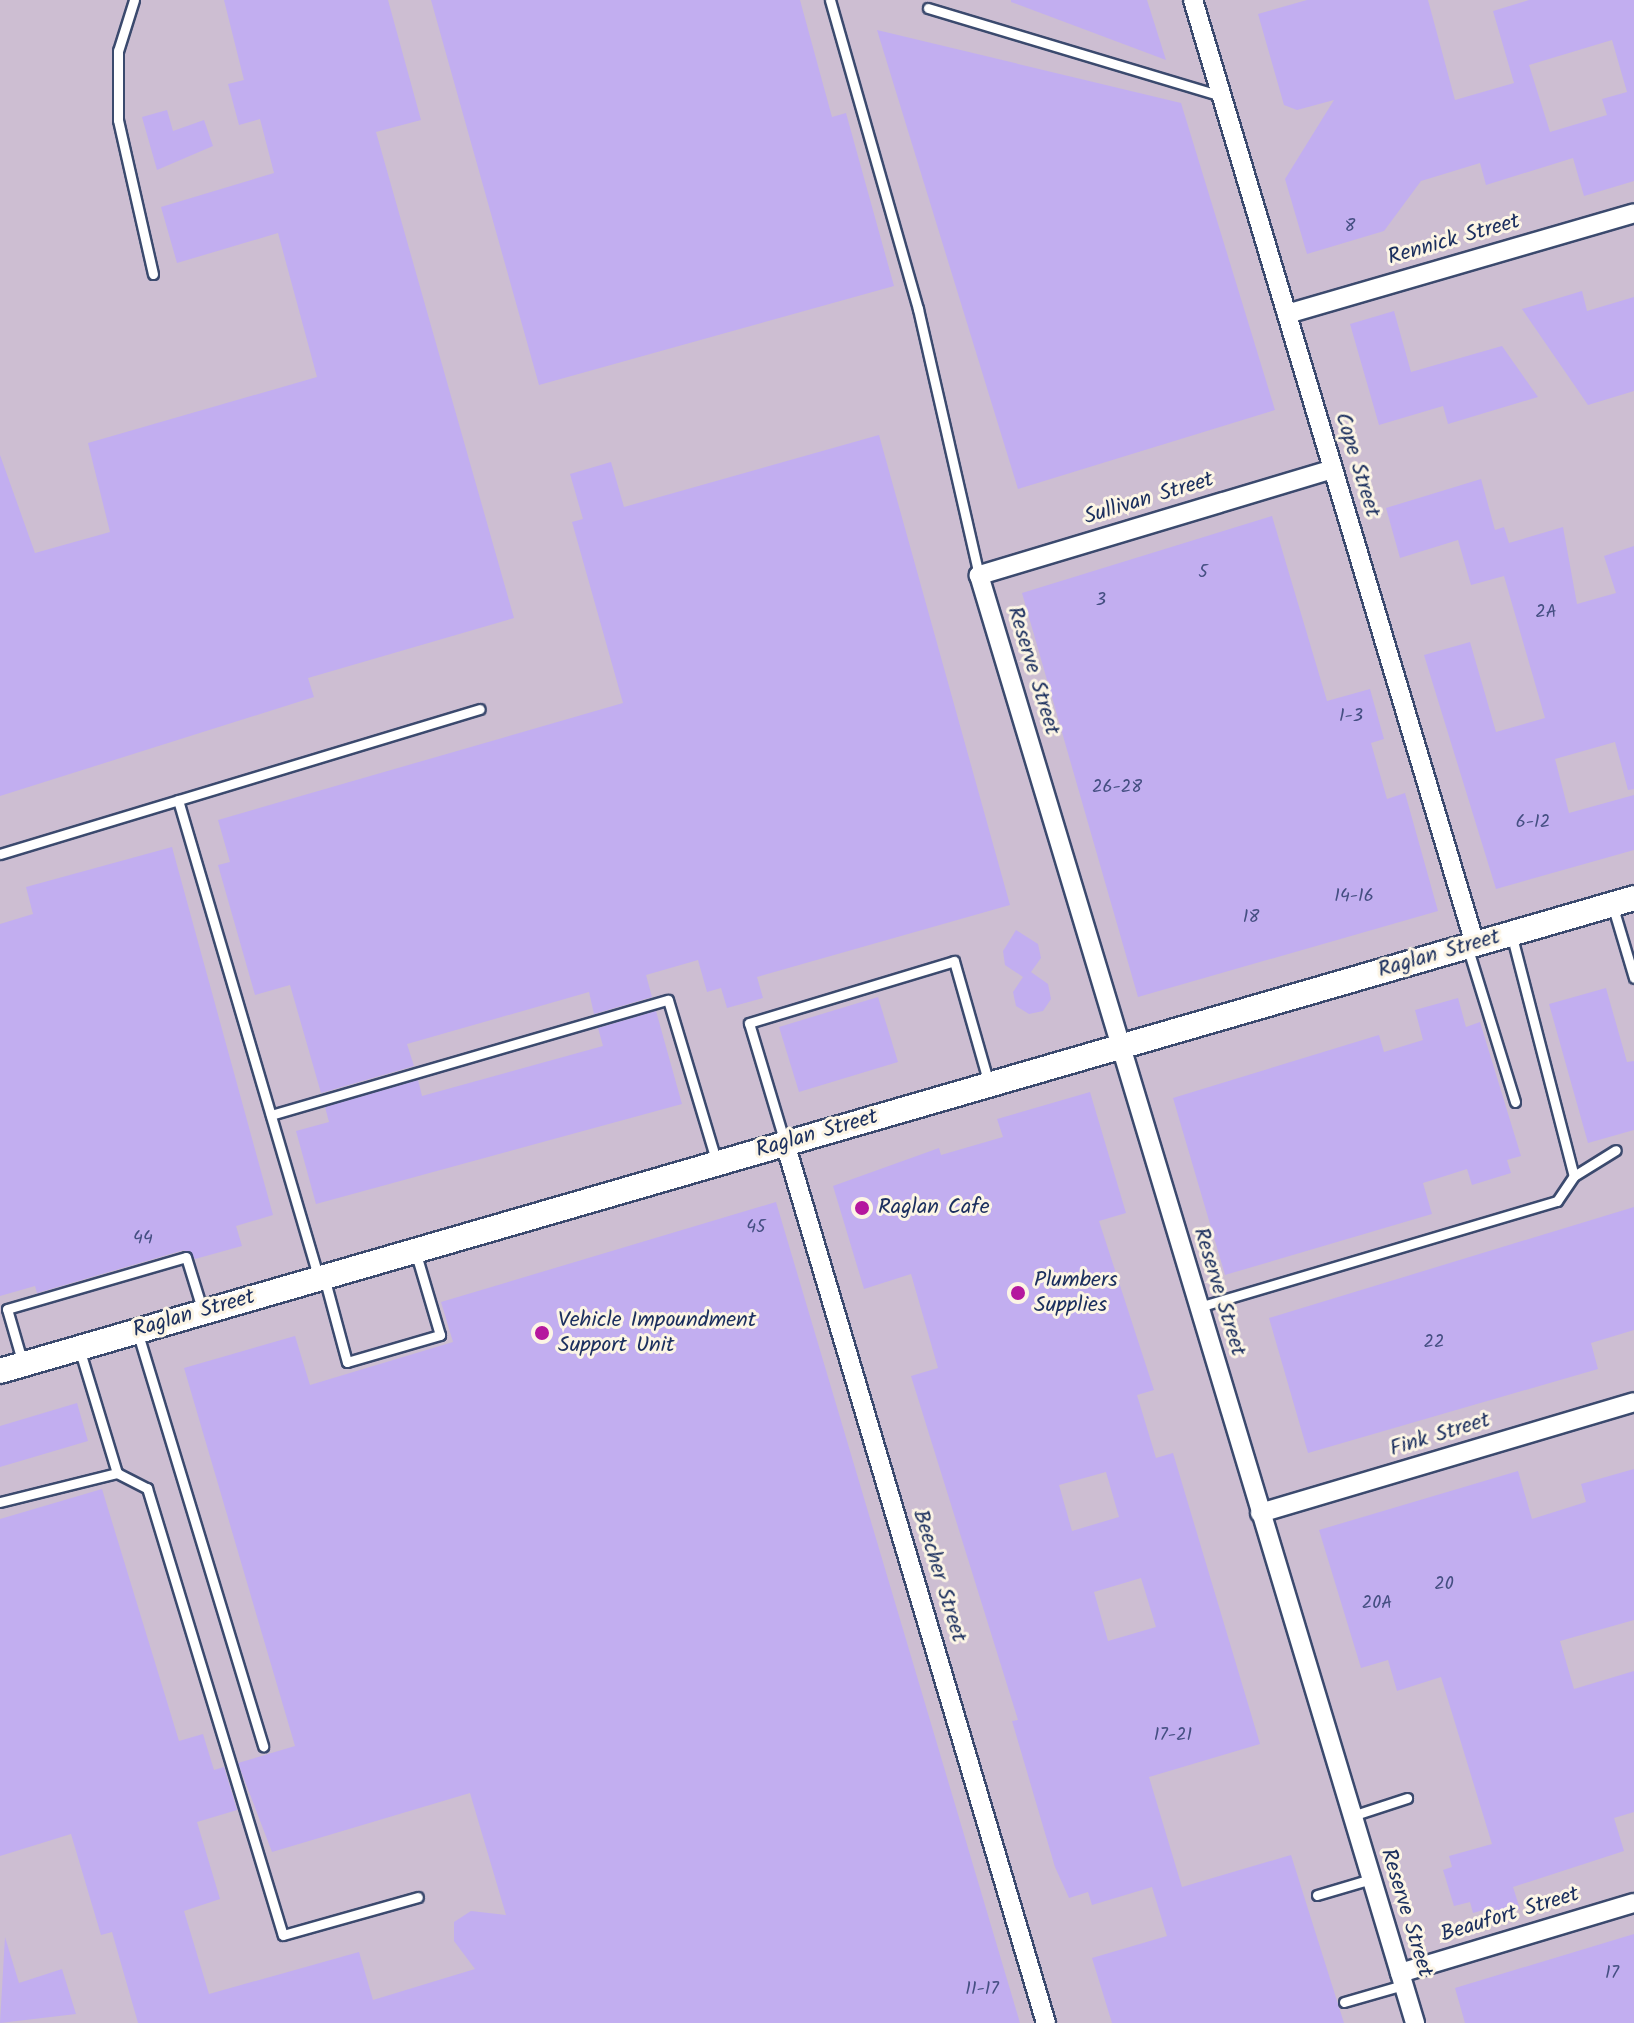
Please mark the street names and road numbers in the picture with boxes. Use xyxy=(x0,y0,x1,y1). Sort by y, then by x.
street label: Rennick Street xyxy=(1385,209,1523,271)
street label: Cope Street xyxy=(1329,409,1385,521)
street label: Sullivan Street xyxy=(1081,467,1217,531)
street label: Reserve Street xyxy=(1001,603,1065,739)
street label: Raglan Street xyxy=(1375,924,1503,984)
street label: Raglan Street xyxy=(753,1104,881,1164)
street label: Reserve Street xyxy=(1187,1224,1251,1360)
street label: Raglan Street xyxy=(130,1284,258,1344)
street label: Fink Street xyxy=(1387,1407,1493,1463)
street label: Beecher Street xyxy=(906,1507,972,1645)
street label: Reserve Street xyxy=(1374,1845,1438,1981)
street label: Beaufort Street xyxy=(1438,1881,1582,1949)

